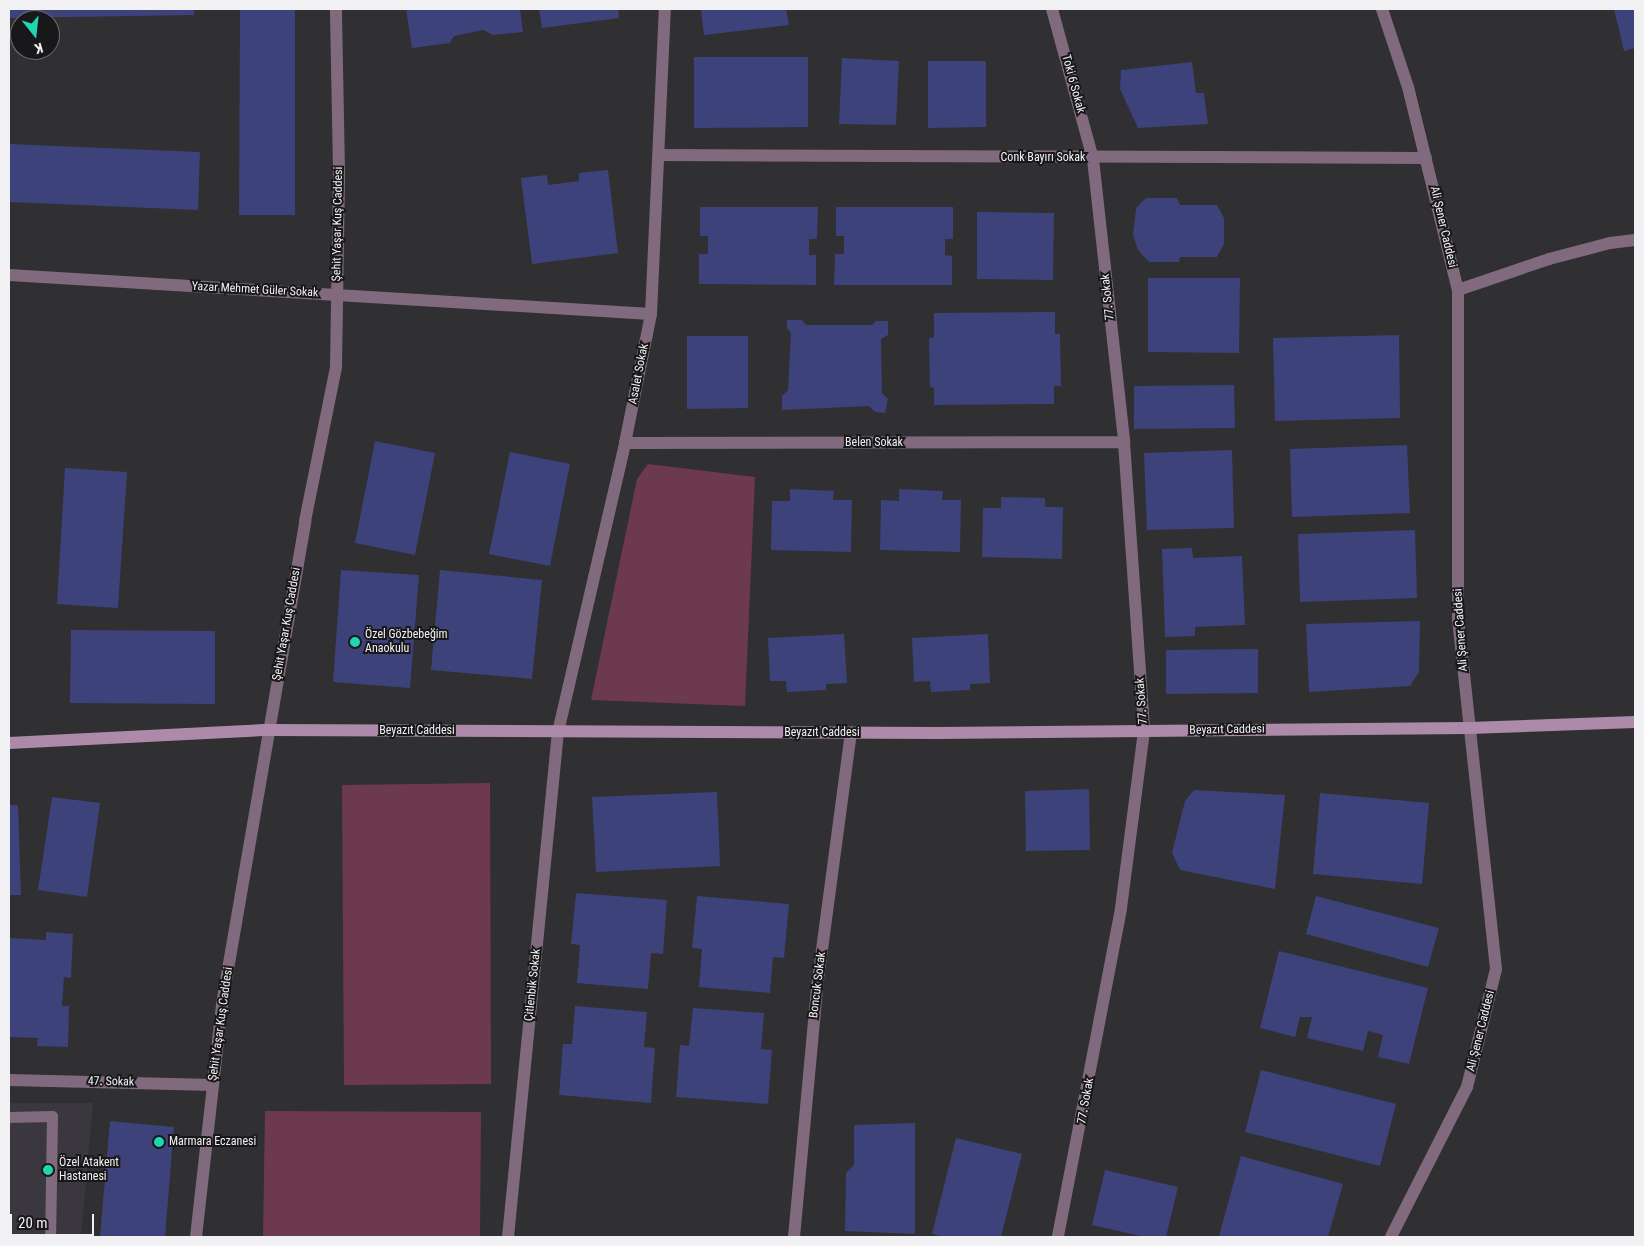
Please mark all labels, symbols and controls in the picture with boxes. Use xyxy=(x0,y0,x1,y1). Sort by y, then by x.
north arrow xyxy=(10,10,60,60)
text: K xyxy=(33,40,45,57)
street label: Toki 6 Sokak xyxy=(1058,53,1088,115)
street label: Conk Bayırı Sokak xyxy=(1001,151,1085,165)
street label: Şehit Yaşar Kuş Caddesi xyxy=(330,167,346,281)
street label: Ali Şener Caddesi xyxy=(1427,185,1459,269)
street label: 77. Sokak xyxy=(1098,273,1118,321)
street label: Yazar Mehmet Güler Sokak xyxy=(191,279,319,301)
street label: Asalet Sokak xyxy=(626,342,652,406)
street label: Belen Sokak xyxy=(845,436,903,450)
street label: Şehit Yaşar Kuş Caddesi xyxy=(270,566,304,682)
street label: Ali Şener Caddesi xyxy=(1451,588,1471,672)
place label: Özel Gözbebeğim Anaokulu xyxy=(365,628,448,656)
marker: Özel Gözbebeğim Anaokulu xyxy=(349,636,361,648)
street label: 77. Sokak xyxy=(1133,677,1151,725)
street label: Beyazıt Caddesi xyxy=(1189,722,1265,738)
street label: Beyazıt Caddesi xyxy=(379,724,455,738)
street label: Beyazıt Caddesi xyxy=(784,726,860,740)
street label: Çitlenbik Sokak xyxy=(522,948,544,1022)
street label: Boncuk Sokak xyxy=(807,951,829,1019)
street label: Şehit Yaşar Kuş Caddesi xyxy=(206,966,236,1082)
street label: Ali Şener Caddesi xyxy=(1464,989,1498,1073)
street label: 47. Sokak xyxy=(88,1074,134,1090)
street label: 77. Sokak xyxy=(1075,1077,1097,1125)
place label: Marmara Eczanesi xyxy=(169,1135,256,1149)
marker: Marmara Eczanesi xyxy=(153,1136,165,1148)
place label: Özel Atakent Hastanesi xyxy=(59,1156,119,1184)
marker: Özel Atakent Hastanesi xyxy=(41,1163,55,1177)
scale bar xyxy=(12,1204,96,1236)
text: 20 m xyxy=(18,1214,48,1232)

